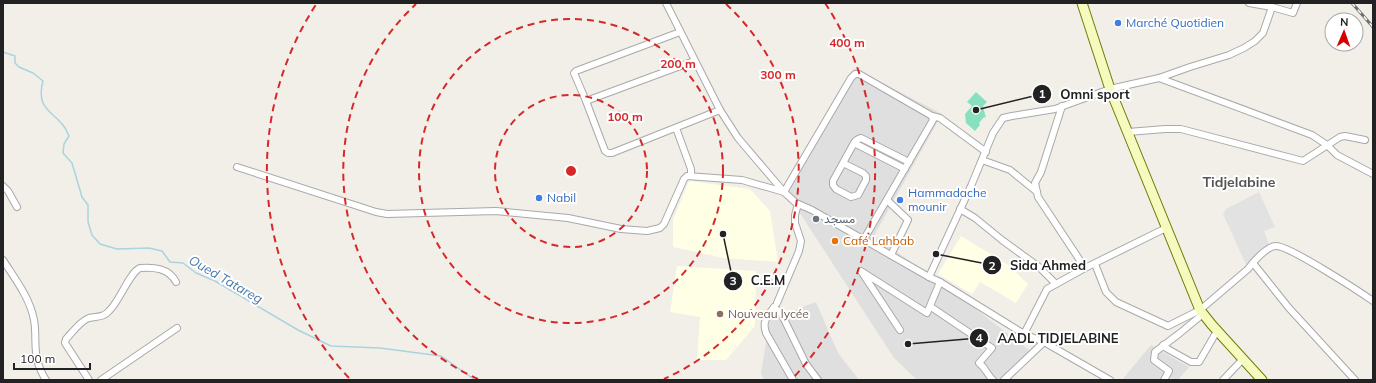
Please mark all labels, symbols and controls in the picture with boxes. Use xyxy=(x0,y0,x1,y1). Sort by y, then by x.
north arrow xyxy=(1324,12,1364,52)
place label: Marché Quotidien xyxy=(1126,15,1224,30)
text: N xyxy=(1340,15,1349,29)
marker: Marché Quotidien xyxy=(1113,18,1123,28)
text: 400 m xyxy=(829,35,865,50)
text: 200 m xyxy=(660,56,696,71)
text: 300 m xyxy=(760,67,796,82)
callout: Omni sport xyxy=(1032,82,1138,107)
text: 1 xyxy=(1038,86,1046,101)
text: Omni sport xyxy=(1060,86,1130,102)
text: 100 m xyxy=(607,109,643,124)
centre of rings xyxy=(564,164,578,178)
district label: Tidjelabine xyxy=(1202,173,1276,191)
place label: Hammadache mounir xyxy=(908,185,987,214)
place label: Nabil xyxy=(547,190,576,205)
marker: Nabil xyxy=(534,193,544,203)
marker: Hammadache mounir xyxy=(895,195,905,205)
place label: مسجد xyxy=(824,211,855,226)
marker: مسجد xyxy=(811,214,821,224)
place label: Café Lahbab xyxy=(843,233,914,248)
marker: Café Lahbab xyxy=(830,236,840,246)
water label: Oued Tatareg xyxy=(186,251,266,307)
callout: Sida Ahmed xyxy=(982,253,1094,278)
text: Sida Ahmed xyxy=(1010,257,1086,273)
text: 2 xyxy=(988,258,996,273)
callout: C.E.M xyxy=(723,268,794,293)
text: C.E.M xyxy=(751,272,785,288)
text: 3 xyxy=(729,273,737,288)
place label: Nouveau lycée xyxy=(728,306,809,321)
marker: Nouveau lycée xyxy=(715,309,725,319)
callout: AADL TIDJELABINE xyxy=(969,326,1126,351)
text: 4 xyxy=(975,330,983,345)
text: AADL TIDJELABINE xyxy=(998,330,1119,346)
scale bar xyxy=(14,345,90,371)
text: 100 m xyxy=(20,351,55,366)

